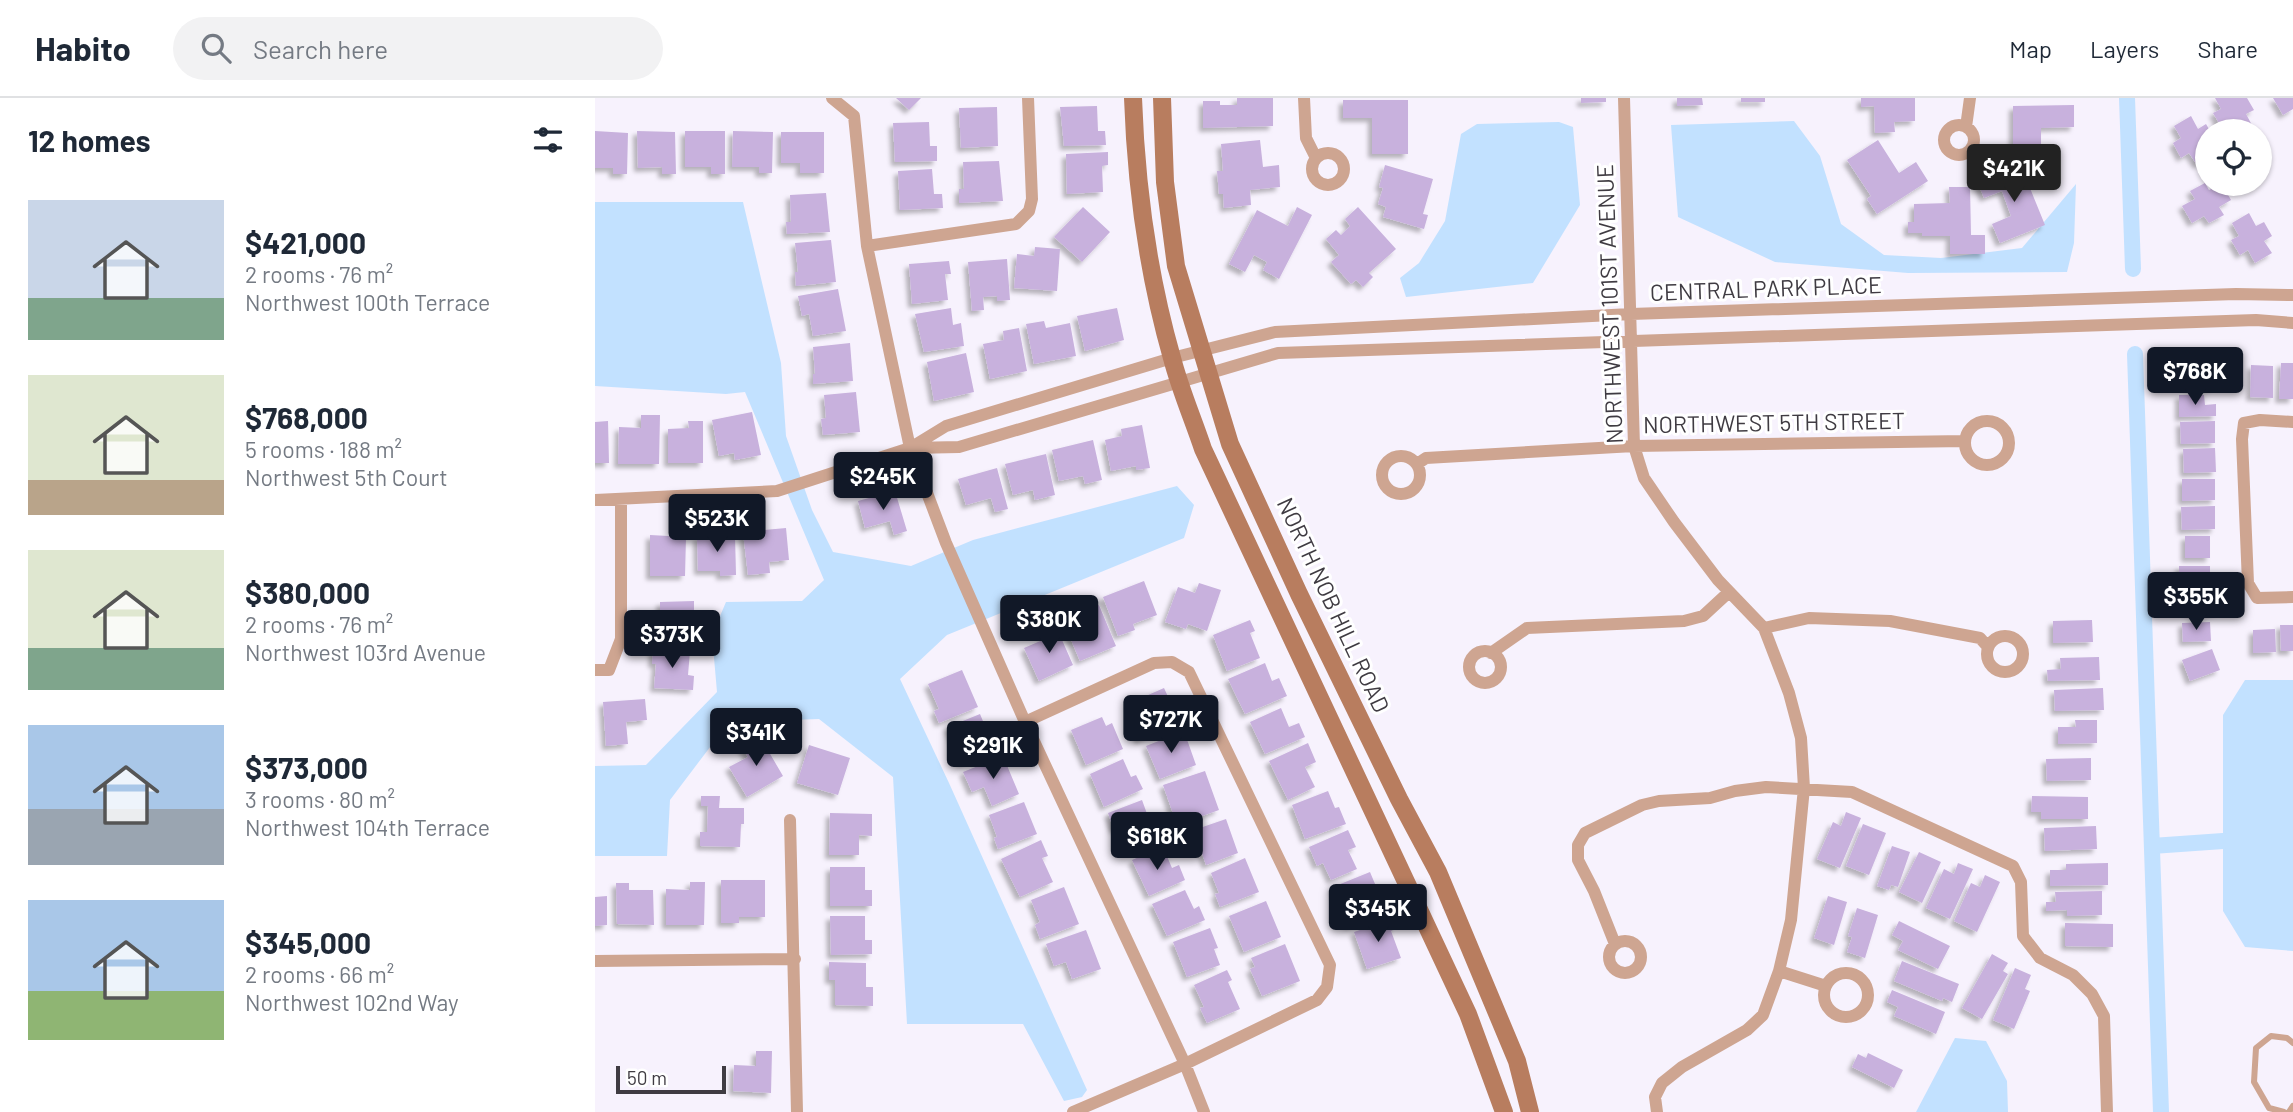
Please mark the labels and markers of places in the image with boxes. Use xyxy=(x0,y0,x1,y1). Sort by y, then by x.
pin: $421K xyxy=(1965,144,2063,204)
pin: $768K xyxy=(2146,348,2244,407)
pin: $245K xyxy=(834,452,932,512)
pin: $523K xyxy=(668,494,766,554)
pin: $355K xyxy=(2147,573,2245,632)
pin: $380K xyxy=(1000,596,1098,655)
pin: $373K xyxy=(623,610,721,670)
pin: $727K xyxy=(1122,696,1220,755)
pin: $341K xyxy=(707,708,805,768)
pin: $291K xyxy=(944,722,1042,781)
pin: $618K xyxy=(1108,812,1206,872)
pin: $345K xyxy=(1329,884,1427,944)

